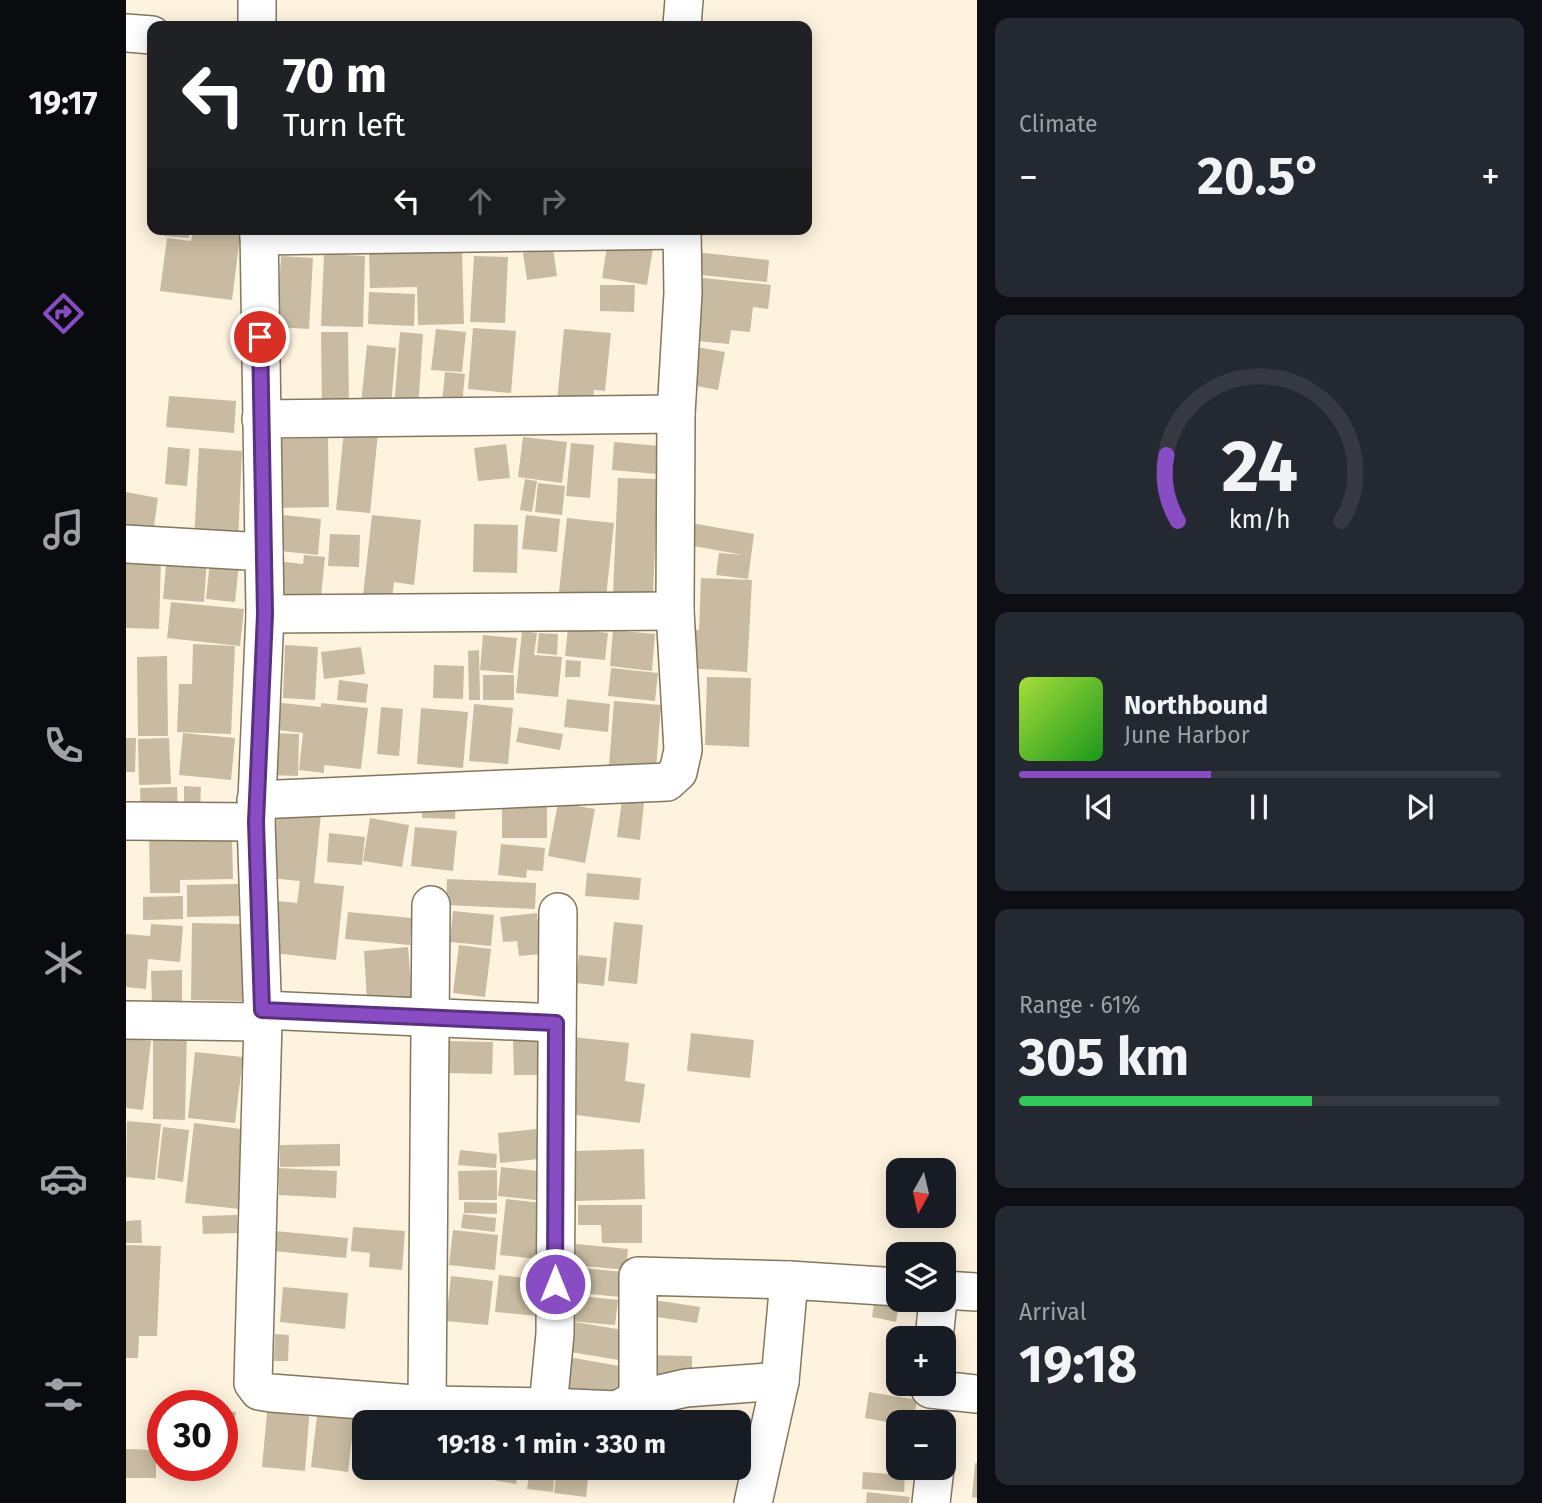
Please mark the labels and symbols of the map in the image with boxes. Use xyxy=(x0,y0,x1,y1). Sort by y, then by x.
pin xyxy=(230,307,290,367)
north arrow xyxy=(886,1158,956,1228)
position arrow xyxy=(518,1247,592,1321)
speed limit sign: 30 xyxy=(147,1390,238,1481)

